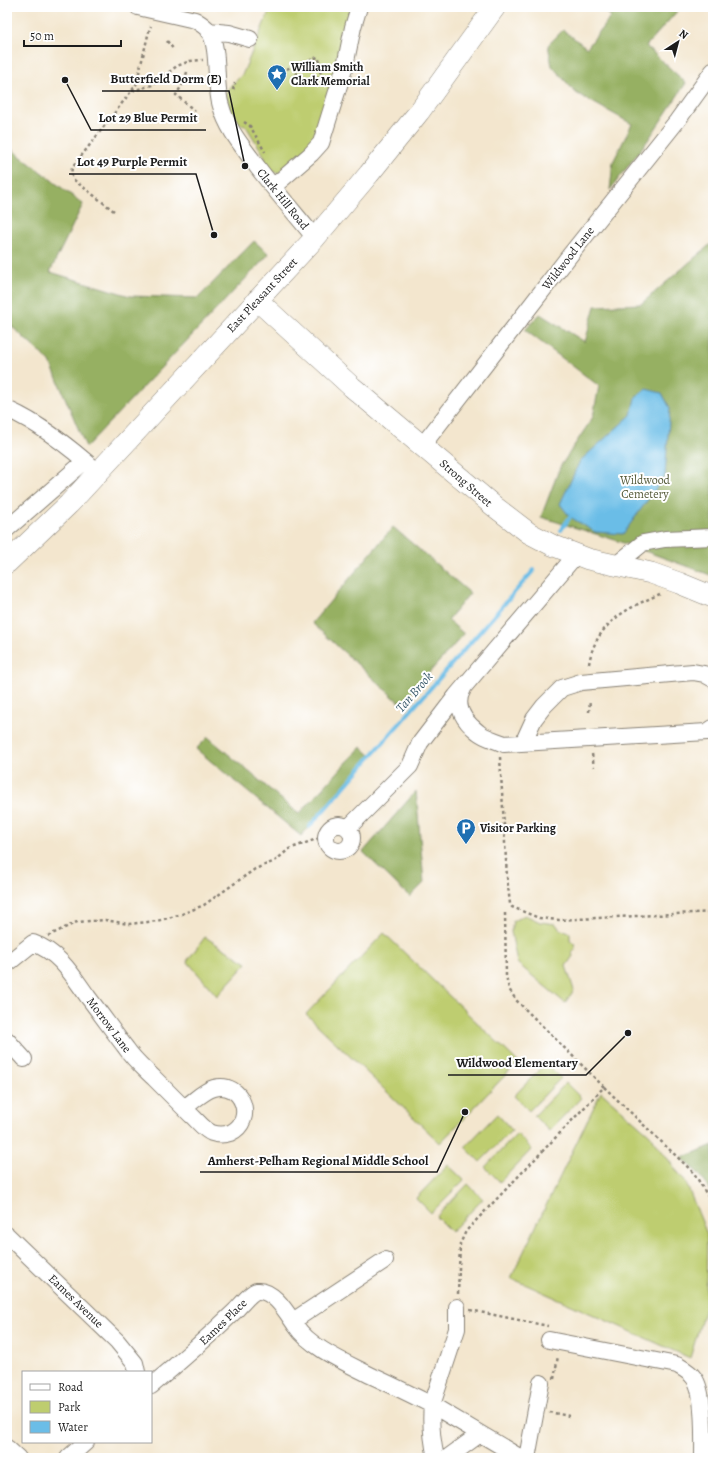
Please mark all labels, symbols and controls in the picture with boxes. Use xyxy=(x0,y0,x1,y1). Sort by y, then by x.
scale bar xyxy=(24,22,121,48)
north arrow xyxy=(658,22,698,62)
text: N xyxy=(676,26,691,43)
text: 50 m xyxy=(30,28,54,44)
place label: William Smith Clark Memorial xyxy=(290,59,370,89)
place icon: William Smith Clark Memorial xyxy=(266,63,288,91)
callout: Butterfield Dorm (E) xyxy=(102,66,229,91)
text: Butterfield Dorm (E) xyxy=(110,70,222,87)
callout: Lot 29 Blue Permit xyxy=(91,105,206,130)
text: Lot 29 Blue Permit xyxy=(98,109,198,126)
callout: Lot 49 Purple Permit xyxy=(69,149,196,174)
text: Lot 49 Purple Permit xyxy=(77,153,188,170)
street label: Clark Hill Road xyxy=(253,165,313,233)
street label: Wildwood Lane xyxy=(538,223,598,294)
street label: East Pleasant Street xyxy=(223,254,301,336)
street label: Strong Street xyxy=(436,456,496,510)
park label: Wildwood Cemetery xyxy=(619,472,671,502)
water label: Tan Brook xyxy=(392,668,437,716)
parking icon: Visitor Parking xyxy=(455,817,477,845)
place label: Visitor Parking xyxy=(479,820,557,836)
street label: Morrow Lane xyxy=(83,994,135,1056)
callout: Wildwood Elementary xyxy=(448,1050,586,1075)
text: Wildwood Elementary xyxy=(455,1054,579,1071)
callout: Amherst-Pelham Regional Middle School xyxy=(200,1147,437,1172)
text: Amherst-Pelham Regional Middle School xyxy=(207,1152,429,1169)
street label: Eames Avenue xyxy=(45,1271,107,1331)
street label: Eames Place xyxy=(196,1295,250,1349)
legend xyxy=(22,1371,152,1443)
text: Road xyxy=(58,1379,84,1395)
text: Park xyxy=(58,1399,81,1415)
text: Water xyxy=(57,1419,88,1435)

